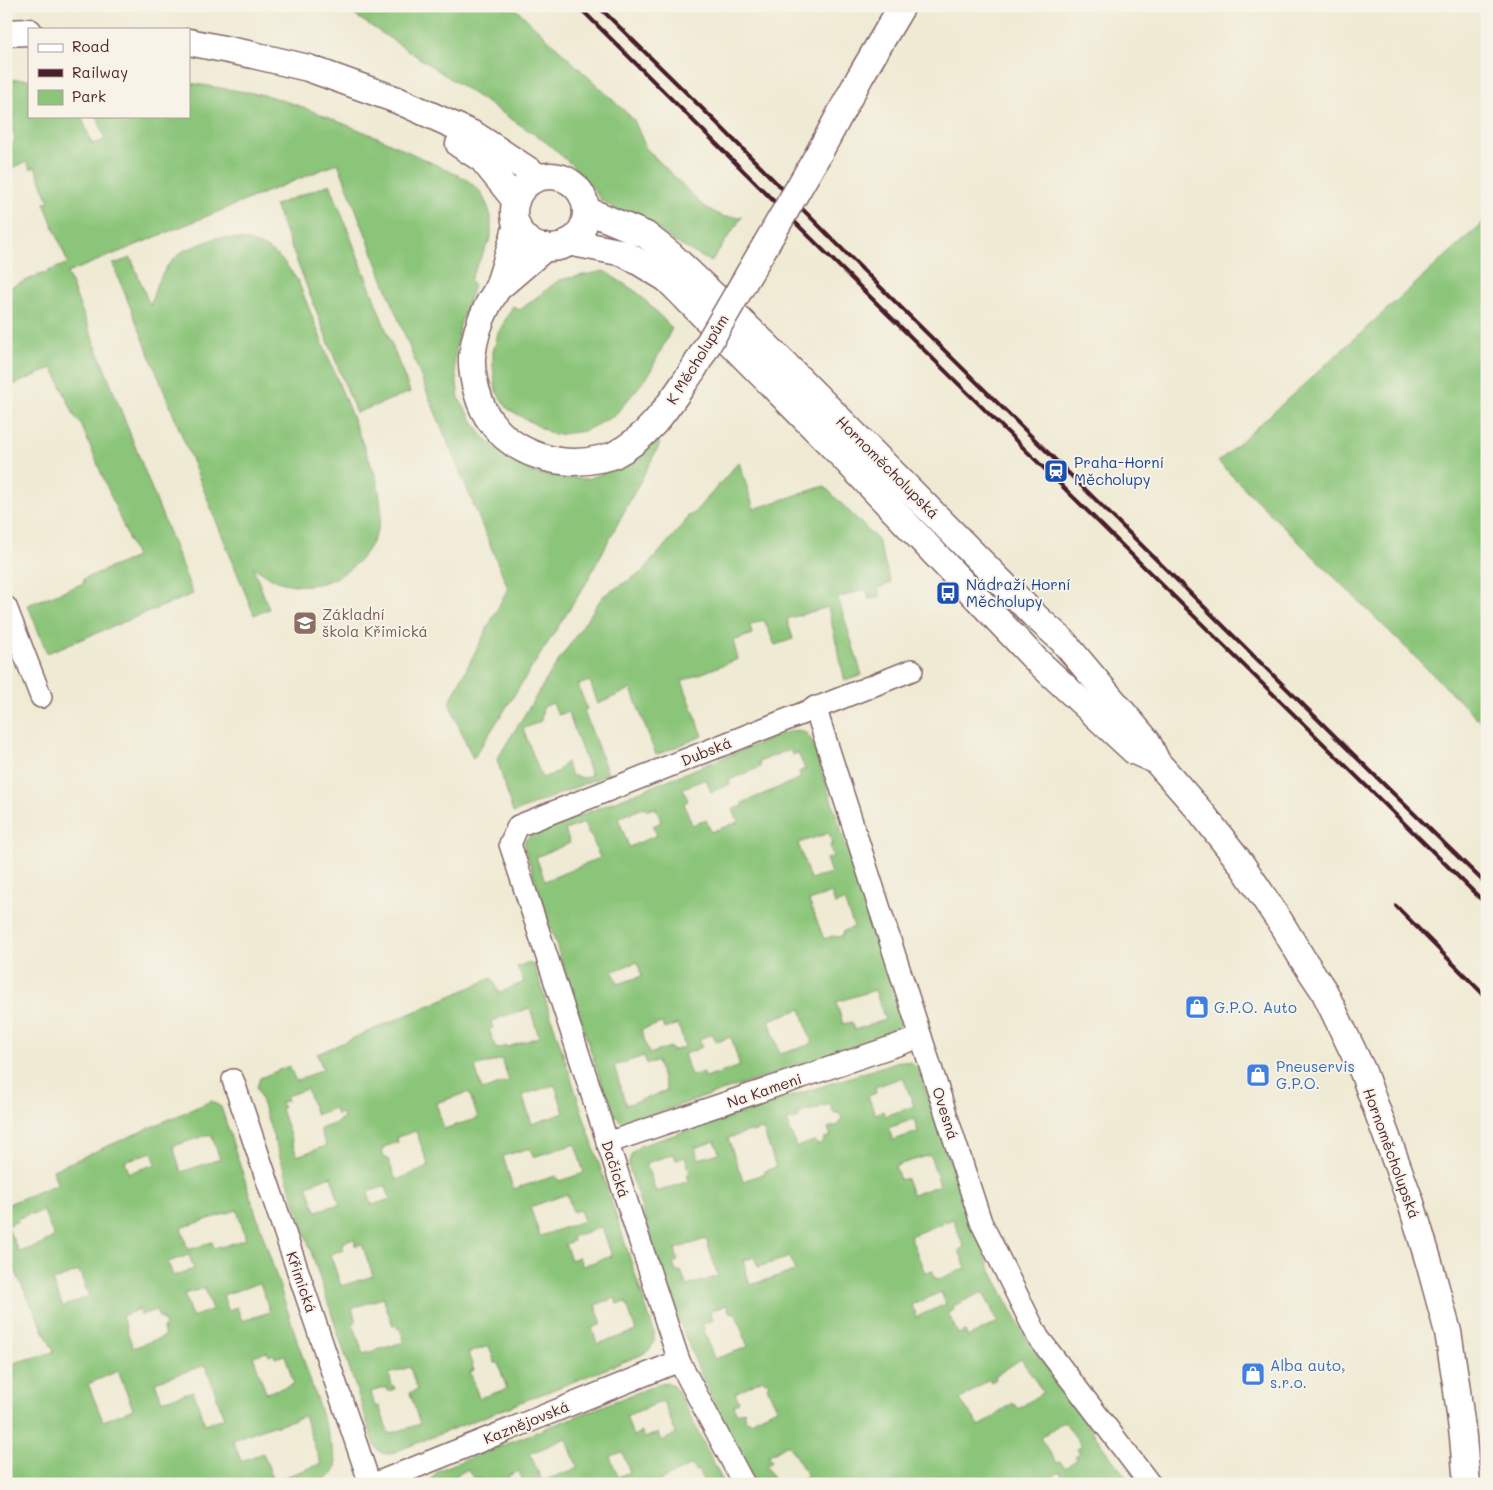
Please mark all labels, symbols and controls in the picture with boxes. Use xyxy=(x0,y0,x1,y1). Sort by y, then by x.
legend xyxy=(28,28,190,118)
text: Road xyxy=(72,36,109,56)
text: Railway xyxy=(72,62,128,82)
text: Park xyxy=(72,86,106,106)
street label: K Měcholupům xyxy=(661,310,733,408)
street label: Hornoměcholupská xyxy=(832,411,944,523)
place label: Praha-Horní Měcholupy xyxy=(1074,452,1164,489)
station icon: Praha-Horní Měcholupy xyxy=(1043,458,1069,484)
place label: Nádraží Horní Měcholupy xyxy=(966,574,1071,611)
bus stop icon: Nádraží Horní Měcholupy xyxy=(935,580,961,606)
place label: Základní škola Křimická xyxy=(322,604,428,641)
school or university icon: Základní škola Křimická xyxy=(292,610,318,636)
street label: Dubská xyxy=(678,732,734,770)
shop icon: G.P.O. Auto xyxy=(1184,994,1210,1020)
place label: G.P.O. Auto xyxy=(1214,997,1297,1017)
place label: Pneuservis G.P.O. xyxy=(1276,1056,1355,1093)
shop icon: Pneuservis G.P.O. xyxy=(1245,1062,1271,1088)
street label: Na Kameni xyxy=(724,1068,804,1112)
street label: Ovesná xyxy=(928,1084,964,1142)
street label: Hornoměcholupská xyxy=(1359,1085,1425,1221)
street label: Dačická xyxy=(597,1138,635,1200)
street label: Křimická xyxy=(282,1249,322,1315)
place label: Alba auto, s.r.o. xyxy=(1270,1355,1345,1392)
shop icon: Alba auto, s.r.o. xyxy=(1240,1361,1266,1387)
street label: Kaznějovská xyxy=(480,1396,572,1448)

